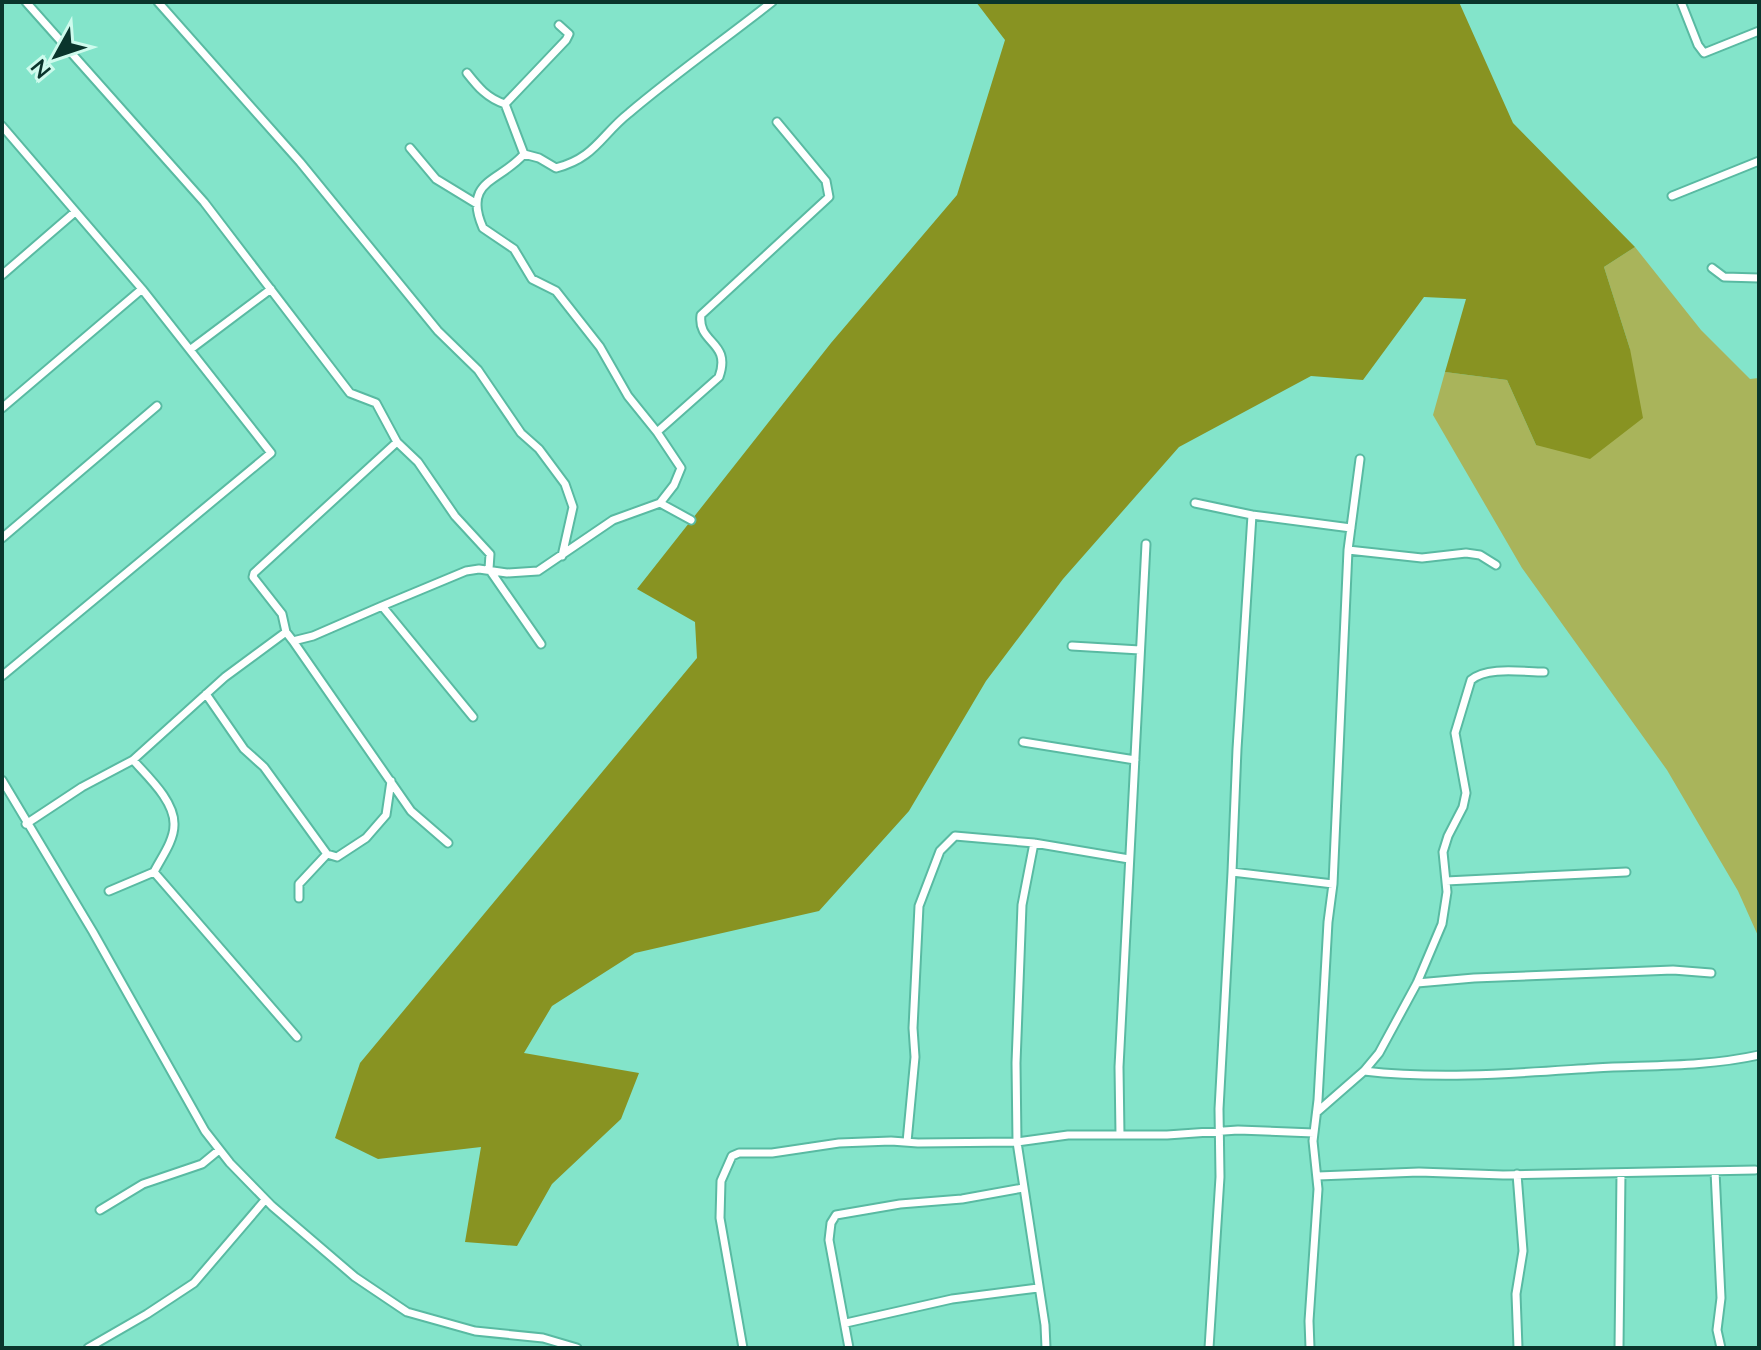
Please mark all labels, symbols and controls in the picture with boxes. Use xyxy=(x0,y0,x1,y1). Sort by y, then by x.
north arrow xyxy=(16,16,96,96)
text: N xyxy=(25,54,56,84)

